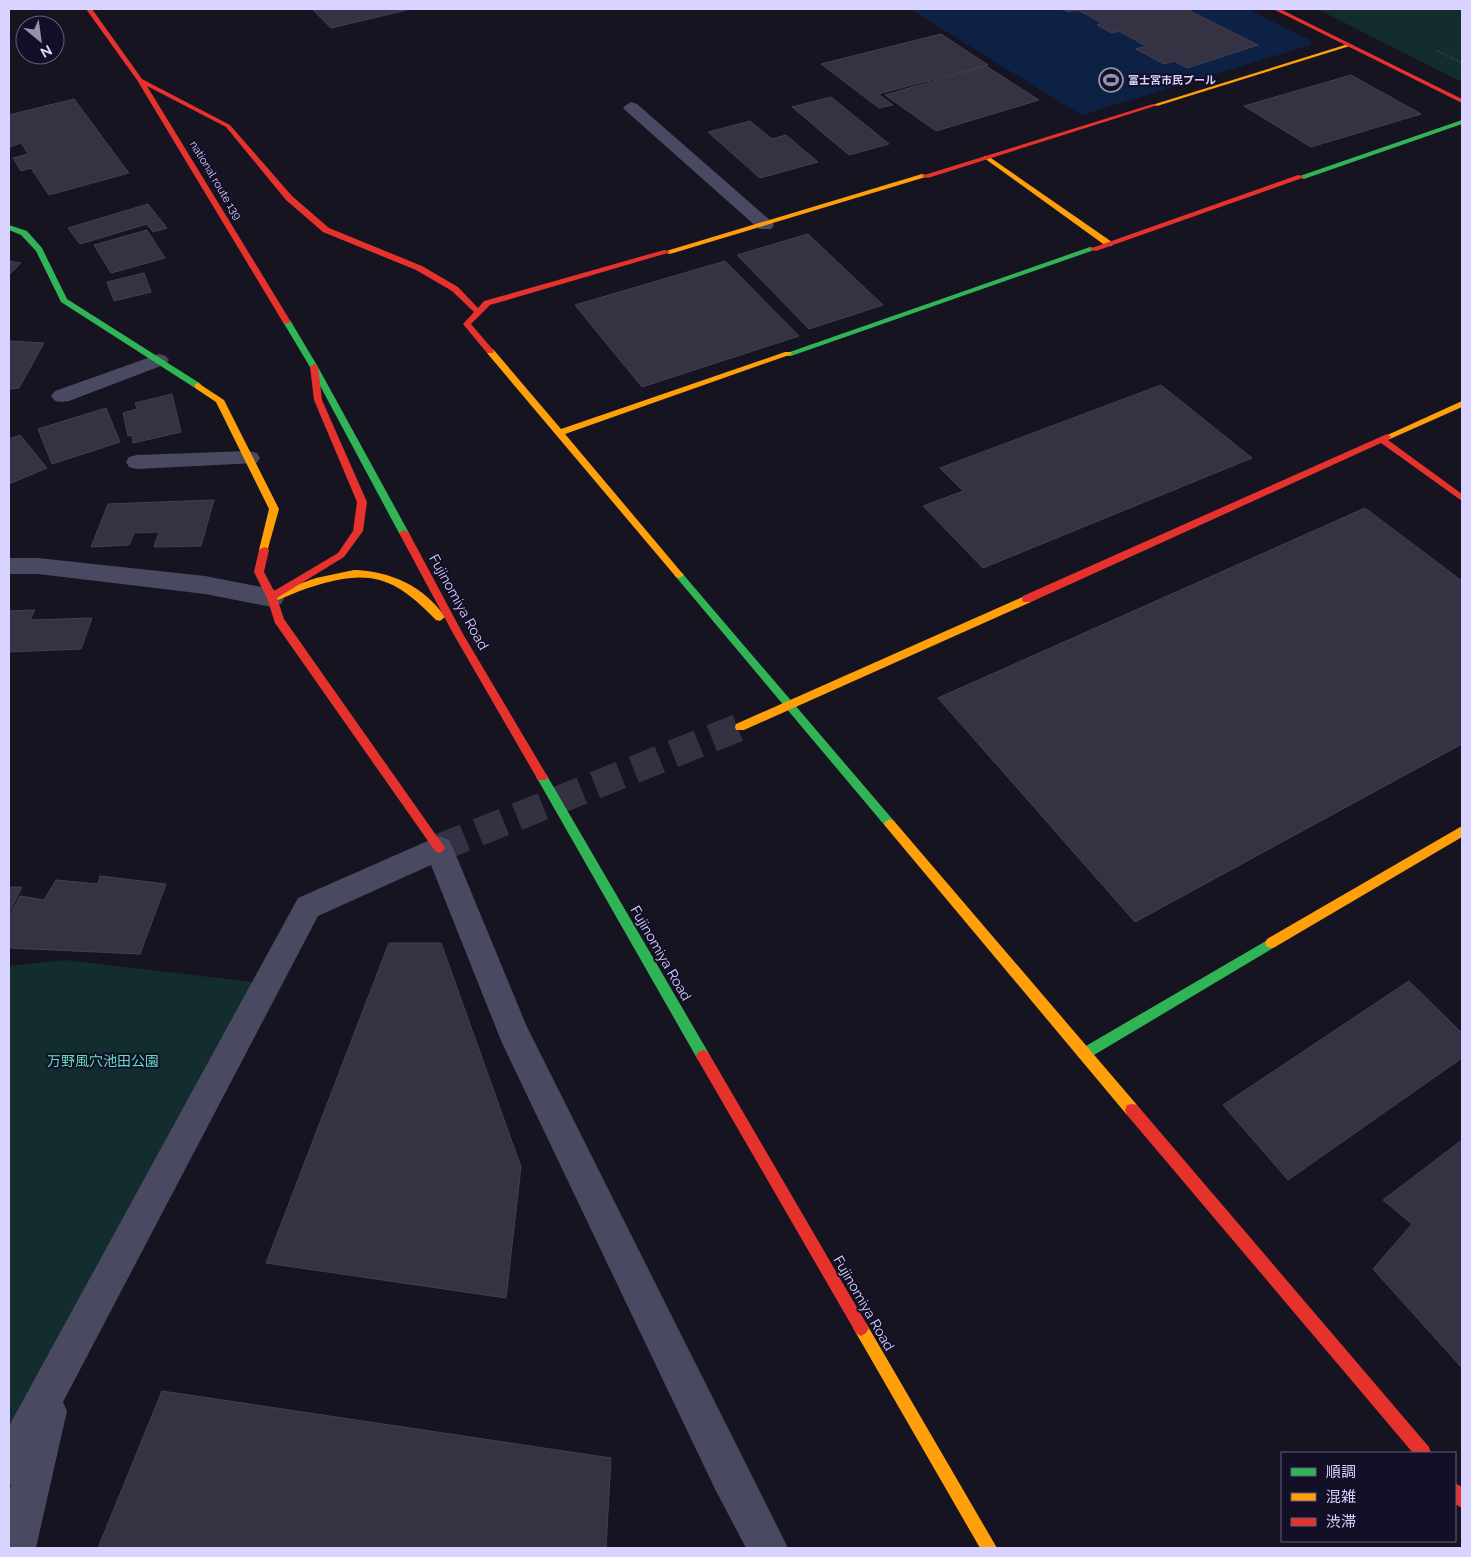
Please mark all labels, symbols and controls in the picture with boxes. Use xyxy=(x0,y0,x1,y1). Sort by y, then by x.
north arrow xyxy=(15,15,65,65)
text: N xyxy=(38,42,55,61)
sports icon: 富士宮市民プール xyxy=(1098,67,1124,93)
place label: 富士宮市民プール xyxy=(1128,74,1216,87)
street label: national route 139 xyxy=(187,139,244,222)
street label: Fujinomiya Road xyxy=(426,551,492,653)
street label: Fujinomiya Road xyxy=(627,903,695,1003)
park label: 万野風穴池田公園 xyxy=(47,1053,159,1069)
street label: Fujinomiya Road xyxy=(830,1253,898,1353)
legend xyxy=(1281,1452,1456,1542)
text: 順調 xyxy=(1326,1463,1356,1481)
text: 混雑 xyxy=(1326,1488,1356,1506)
text: 渋滞 xyxy=(1326,1513,1356,1531)

